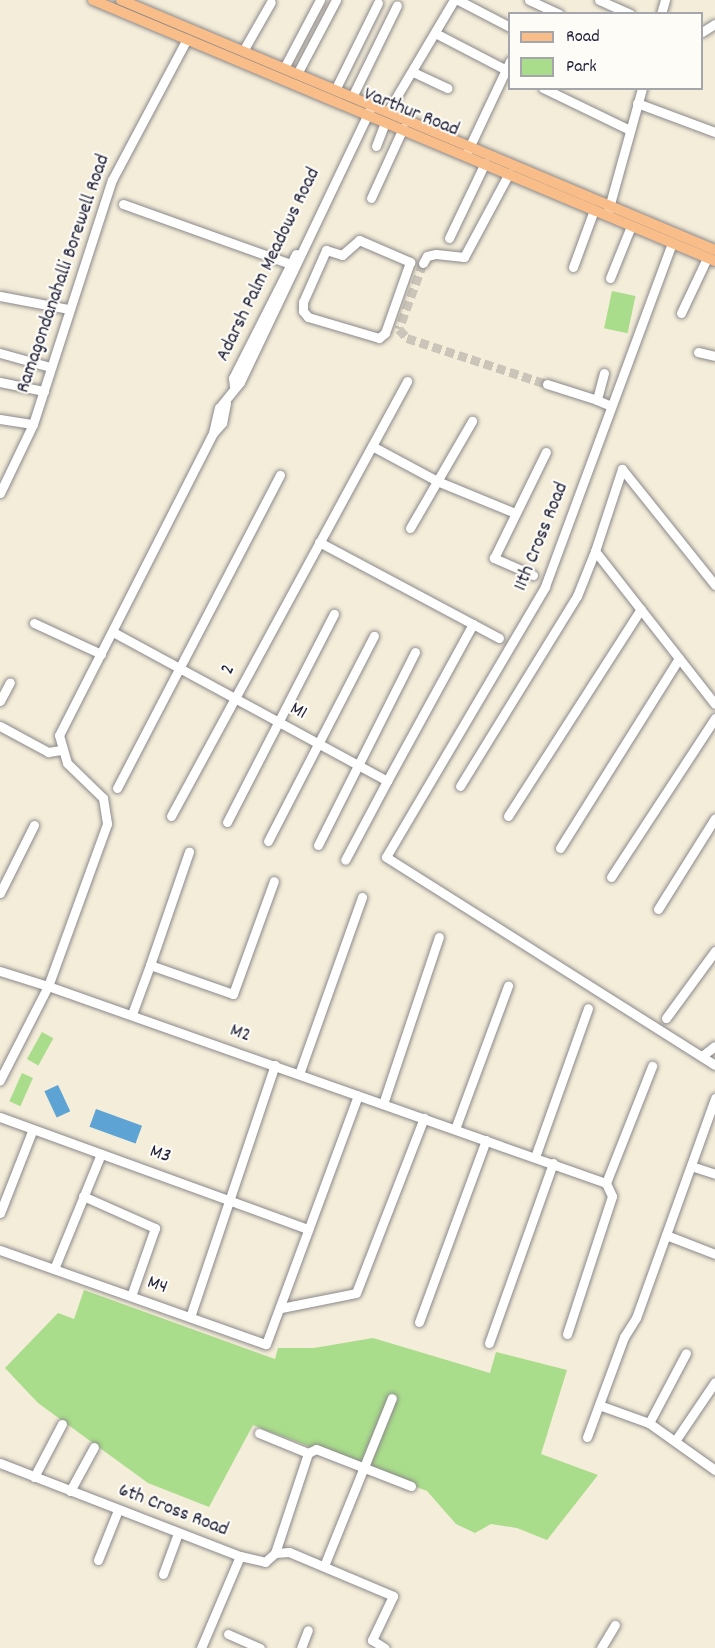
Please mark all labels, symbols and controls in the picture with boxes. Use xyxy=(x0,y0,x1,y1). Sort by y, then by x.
legend xyxy=(508,12,703,90)
text: Road xyxy=(566,25,600,50)
text: Park xyxy=(566,55,597,80)
street label: Varthur Road xyxy=(360,83,462,143)
street label: Ramagondanahalli Borewell Road xyxy=(12,152,116,396)
street label: Adarsh Palm Meadows Road xyxy=(212,164,326,366)
street label: 11th Cross Road xyxy=(509,479,575,595)
street label: 2 xyxy=(216,661,242,679)
street label: M1 xyxy=(285,698,311,726)
street label: M2 xyxy=(226,1019,254,1049)
street label: M3 xyxy=(146,1140,174,1170)
street label: M4 xyxy=(144,1271,170,1301)
street label: 6th Cross Road xyxy=(115,1479,231,1543)

